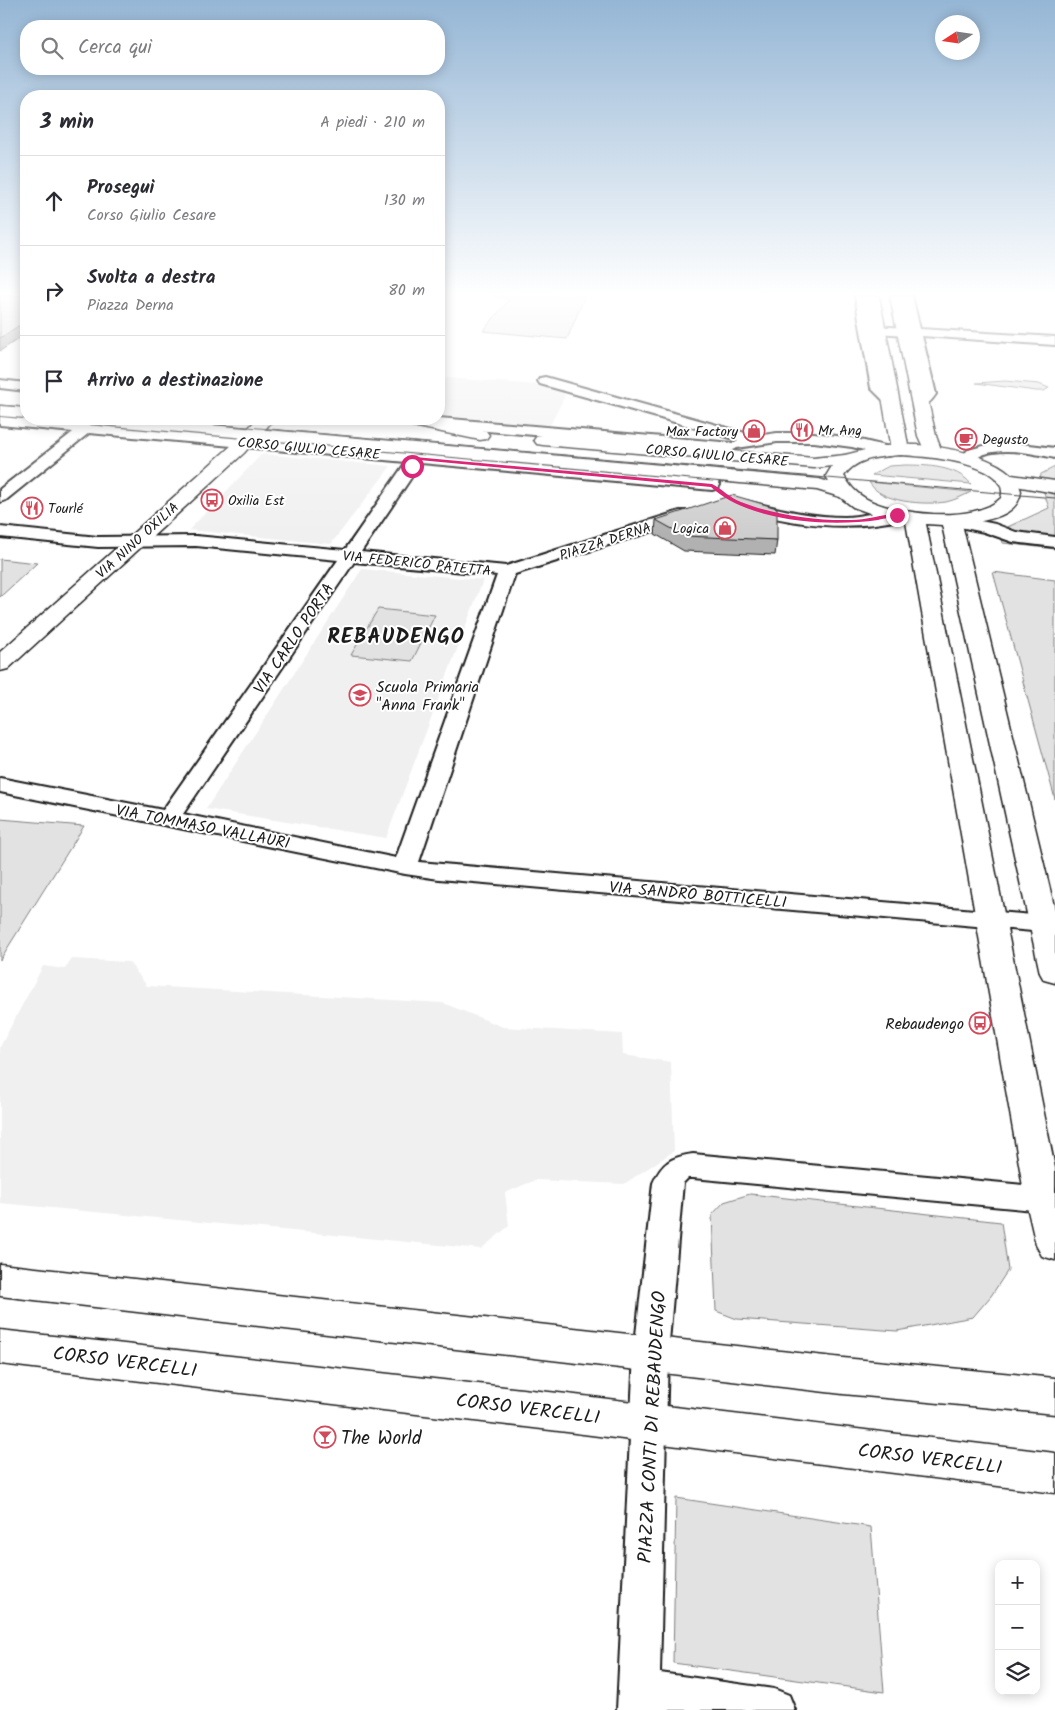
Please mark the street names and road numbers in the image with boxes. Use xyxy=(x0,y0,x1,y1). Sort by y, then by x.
street label: CORSO GIULIO CESARE xyxy=(237,432,382,466)
street label: CORSO GIULIO CESARE xyxy=(645,439,790,473)
street label: VIA NINO OXILIA xyxy=(91,497,184,584)
street label: PIAZZA DERNA xyxy=(557,517,654,567)
street label: VIA FEDERICO PATETTA xyxy=(342,545,492,583)
street label: VIA CARLO PORTA xyxy=(248,578,341,699)
street label: VIA TOMMASO VALLAURI xyxy=(113,798,292,857)
street label: VIA SANDRO BOTTICELLI xyxy=(608,875,788,916)
street label: PIAZZA CONTI DI REBAUDENGO xyxy=(631,1290,675,1564)
street label: CORSO VERCELLI xyxy=(51,1339,199,1387)
street label: CORSO VERCELLI xyxy=(454,1386,602,1434)
street label: CORSO VERCELLI xyxy=(856,1436,1004,1484)

